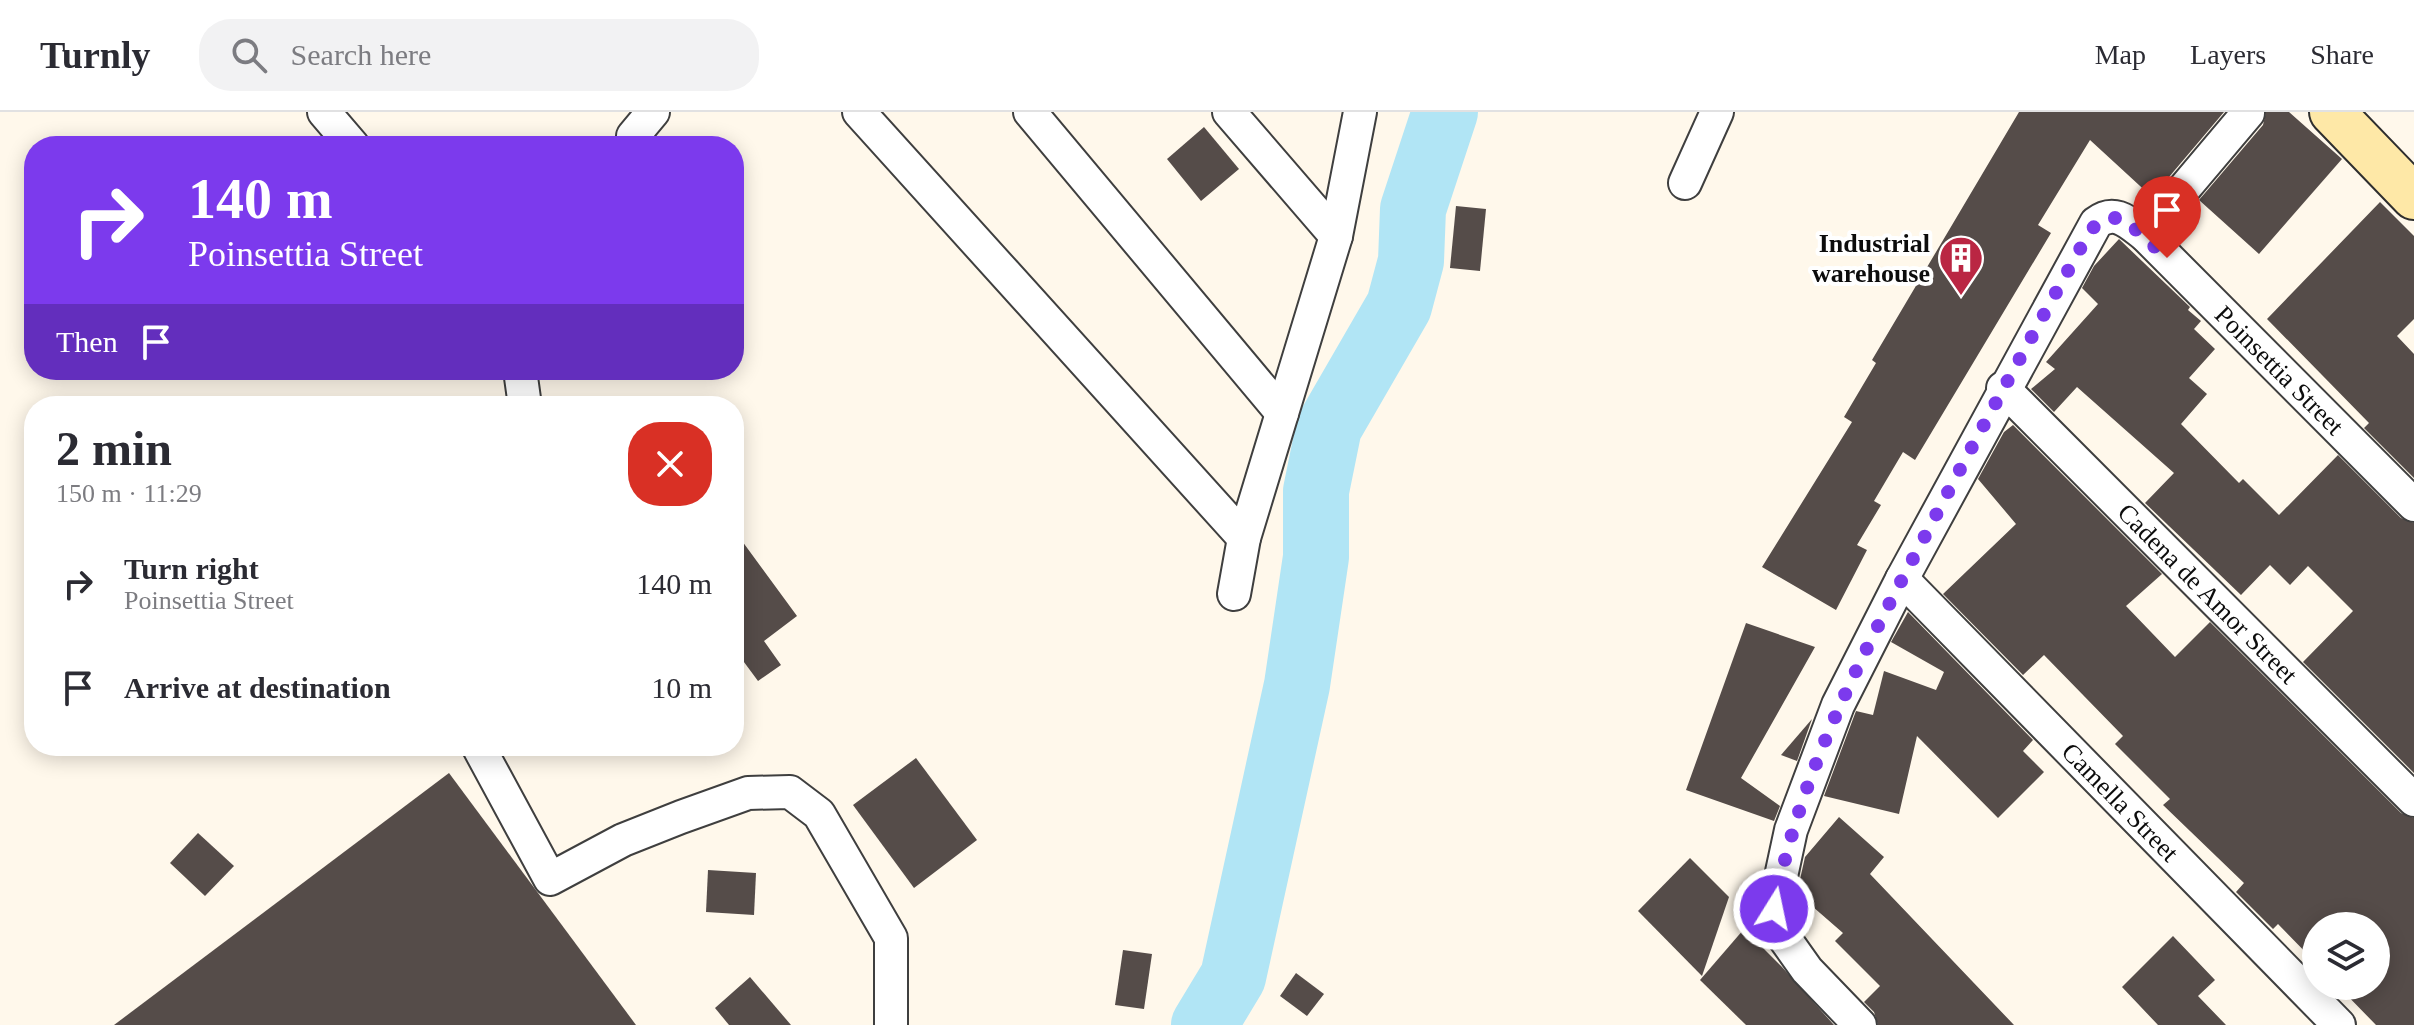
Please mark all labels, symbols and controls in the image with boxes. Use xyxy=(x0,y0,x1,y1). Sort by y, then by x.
search box xyxy=(199,19,759,91)
icon: search xyxy=(227,33,271,77)
text: Turnly xyxy=(40,34,151,76)
text: Search here xyxy=(291,38,431,71)
text: Map xyxy=(2095,39,2146,70)
text: Layers xyxy=(2190,39,2266,70)
text: Share xyxy=(2310,39,2374,70)
icon: right xyxy=(56,168,160,272)
text: 140 m xyxy=(188,168,333,230)
pin xyxy=(2133,176,2201,258)
icon: arrive xyxy=(2145,188,2189,232)
place label: Industrial warehouse xyxy=(1812,229,1930,288)
text: Poinsettia Street xyxy=(188,234,423,274)
building icon: Industrial warehouse xyxy=(1937,234,1985,297)
street label: Poinsettia Street xyxy=(2209,300,2350,441)
icon: arrive xyxy=(134,320,178,364)
text: Then xyxy=(56,325,118,358)
text: 2 min xyxy=(56,422,172,475)
button: close xyxy=(628,422,712,506)
text: 150 m · 11:29 xyxy=(56,479,202,508)
street label: Cadena de Amor Street xyxy=(2112,498,2304,690)
text: Turn right xyxy=(124,552,259,585)
icon: right xyxy=(56,562,100,606)
text: 140 m xyxy=(636,567,712,600)
text: Poinsettia Street xyxy=(124,586,294,615)
icon: arrive xyxy=(56,666,100,710)
text: Arrive at destination xyxy=(124,671,391,704)
text: 10 m xyxy=(651,671,712,704)
street label: Camella Street xyxy=(2056,737,2185,868)
position arrow xyxy=(1732,867,1816,951)
map controls xyxy=(2302,912,2390,1000)
button: layers xyxy=(2302,912,2390,1000)

